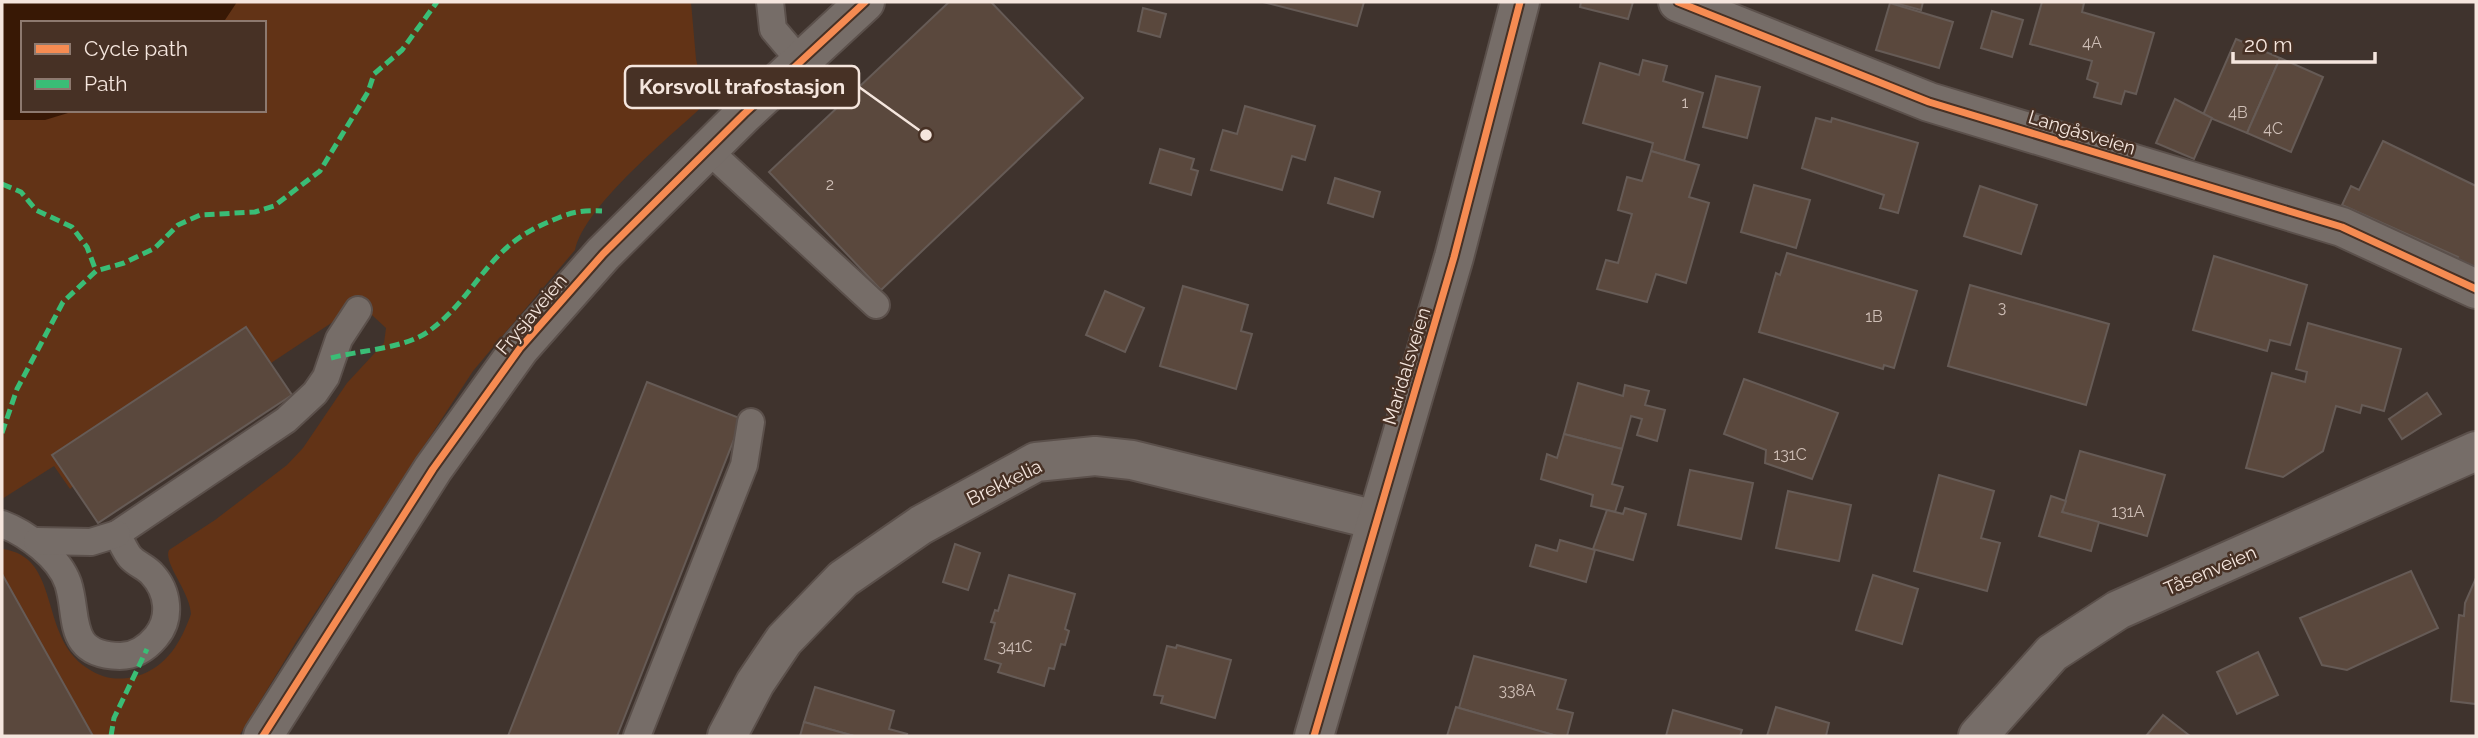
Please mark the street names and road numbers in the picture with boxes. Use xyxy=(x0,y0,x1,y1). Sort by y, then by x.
street label: Langåsveien xyxy=(2026,105,2138,159)
street label: Frysjaveien xyxy=(491,269,571,359)
street label: Maridalsveien xyxy=(1378,305,1434,427)
street label: Brekkelia xyxy=(963,454,1045,510)
street label: Tåsenveien xyxy=(2160,541,2260,599)

